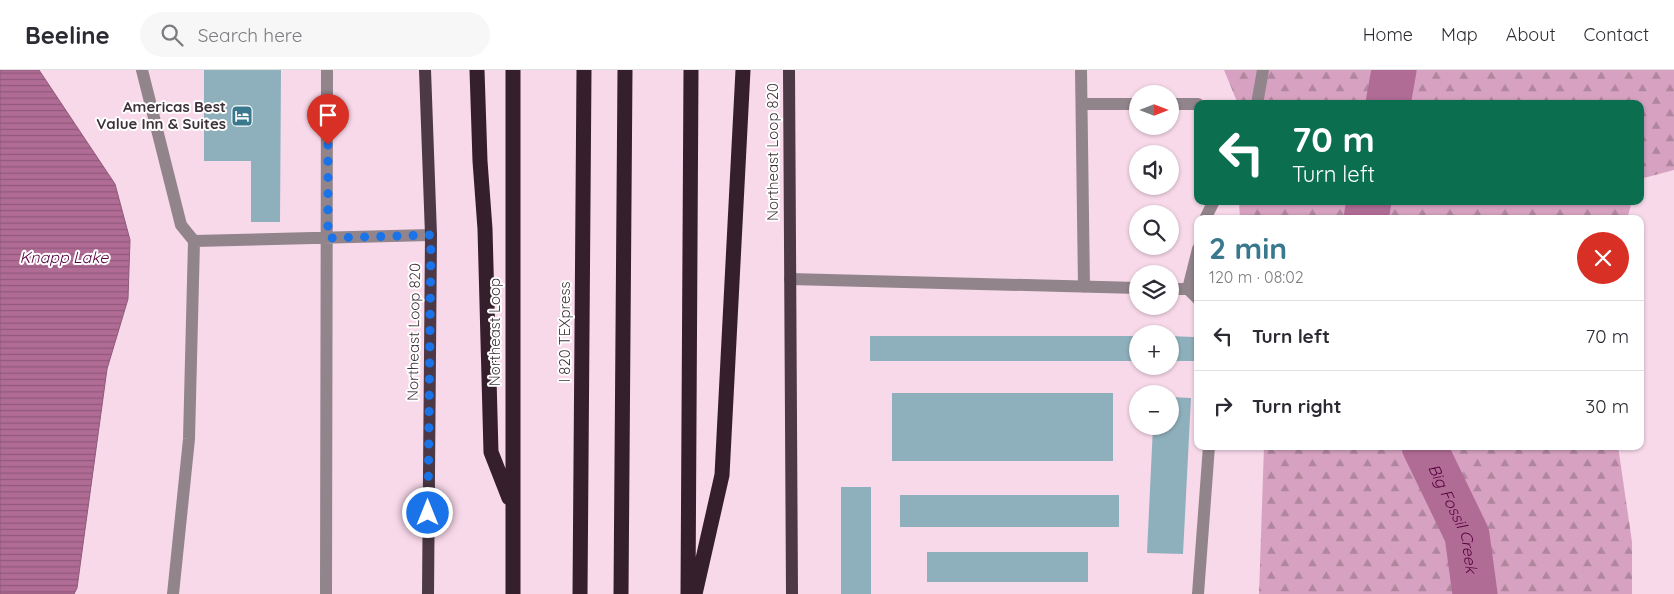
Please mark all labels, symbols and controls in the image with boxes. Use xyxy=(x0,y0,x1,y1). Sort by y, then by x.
search box xyxy=(140,12,490,57)
text: Beeline xyxy=(25,20,110,50)
icon: search xyxy=(158,21,186,49)
text: Search here xyxy=(198,23,303,47)
text: Home xyxy=(1363,23,1413,46)
text: Map xyxy=(1441,23,1478,46)
text: About xyxy=(1506,23,1556,46)
text: Contact xyxy=(1584,23,1649,46)
street label: Northeast Loop 820 xyxy=(763,83,782,221)
north arrow xyxy=(1129,85,1179,135)
map controls xyxy=(1129,85,1179,435)
pin xyxy=(307,94,349,145)
place label: Americas Best Value Inn & Suites xyxy=(96,97,226,133)
icon: arrive xyxy=(314,101,342,129)
hotel icon: Americas Best Value Inn & Suites xyxy=(230,104,254,128)
text: 70 m xyxy=(1292,117,1375,161)
icon: left xyxy=(1209,120,1274,185)
button: sound xyxy=(1129,145,1179,195)
text: Turn left xyxy=(1292,160,1375,188)
button: search xyxy=(1129,205,1179,255)
text: 2 min xyxy=(1209,229,1287,267)
button: close xyxy=(1577,232,1629,284)
water label: Knapp Lake xyxy=(20,247,109,267)
street label: Northeast Loop 820 xyxy=(403,263,424,401)
button: layers xyxy=(1129,265,1179,315)
text: 120 m · 08:02 xyxy=(1209,267,1304,287)
street label: Northeast Loop xyxy=(485,278,504,386)
street label: I 820 TEXpress xyxy=(555,281,574,383)
icon: left xyxy=(1209,322,1237,350)
text: Turn left xyxy=(1252,324,1330,348)
text: 70 m xyxy=(1585,324,1629,348)
button: + xyxy=(1129,325,1179,375)
button: − xyxy=(1129,385,1179,435)
icon: right xyxy=(1209,392,1237,420)
text: Turn right xyxy=(1252,394,1341,418)
text: 30 m xyxy=(1585,394,1629,418)
water label: Big Fossil Creek xyxy=(1424,460,1482,576)
position arrow xyxy=(401,486,453,538)

